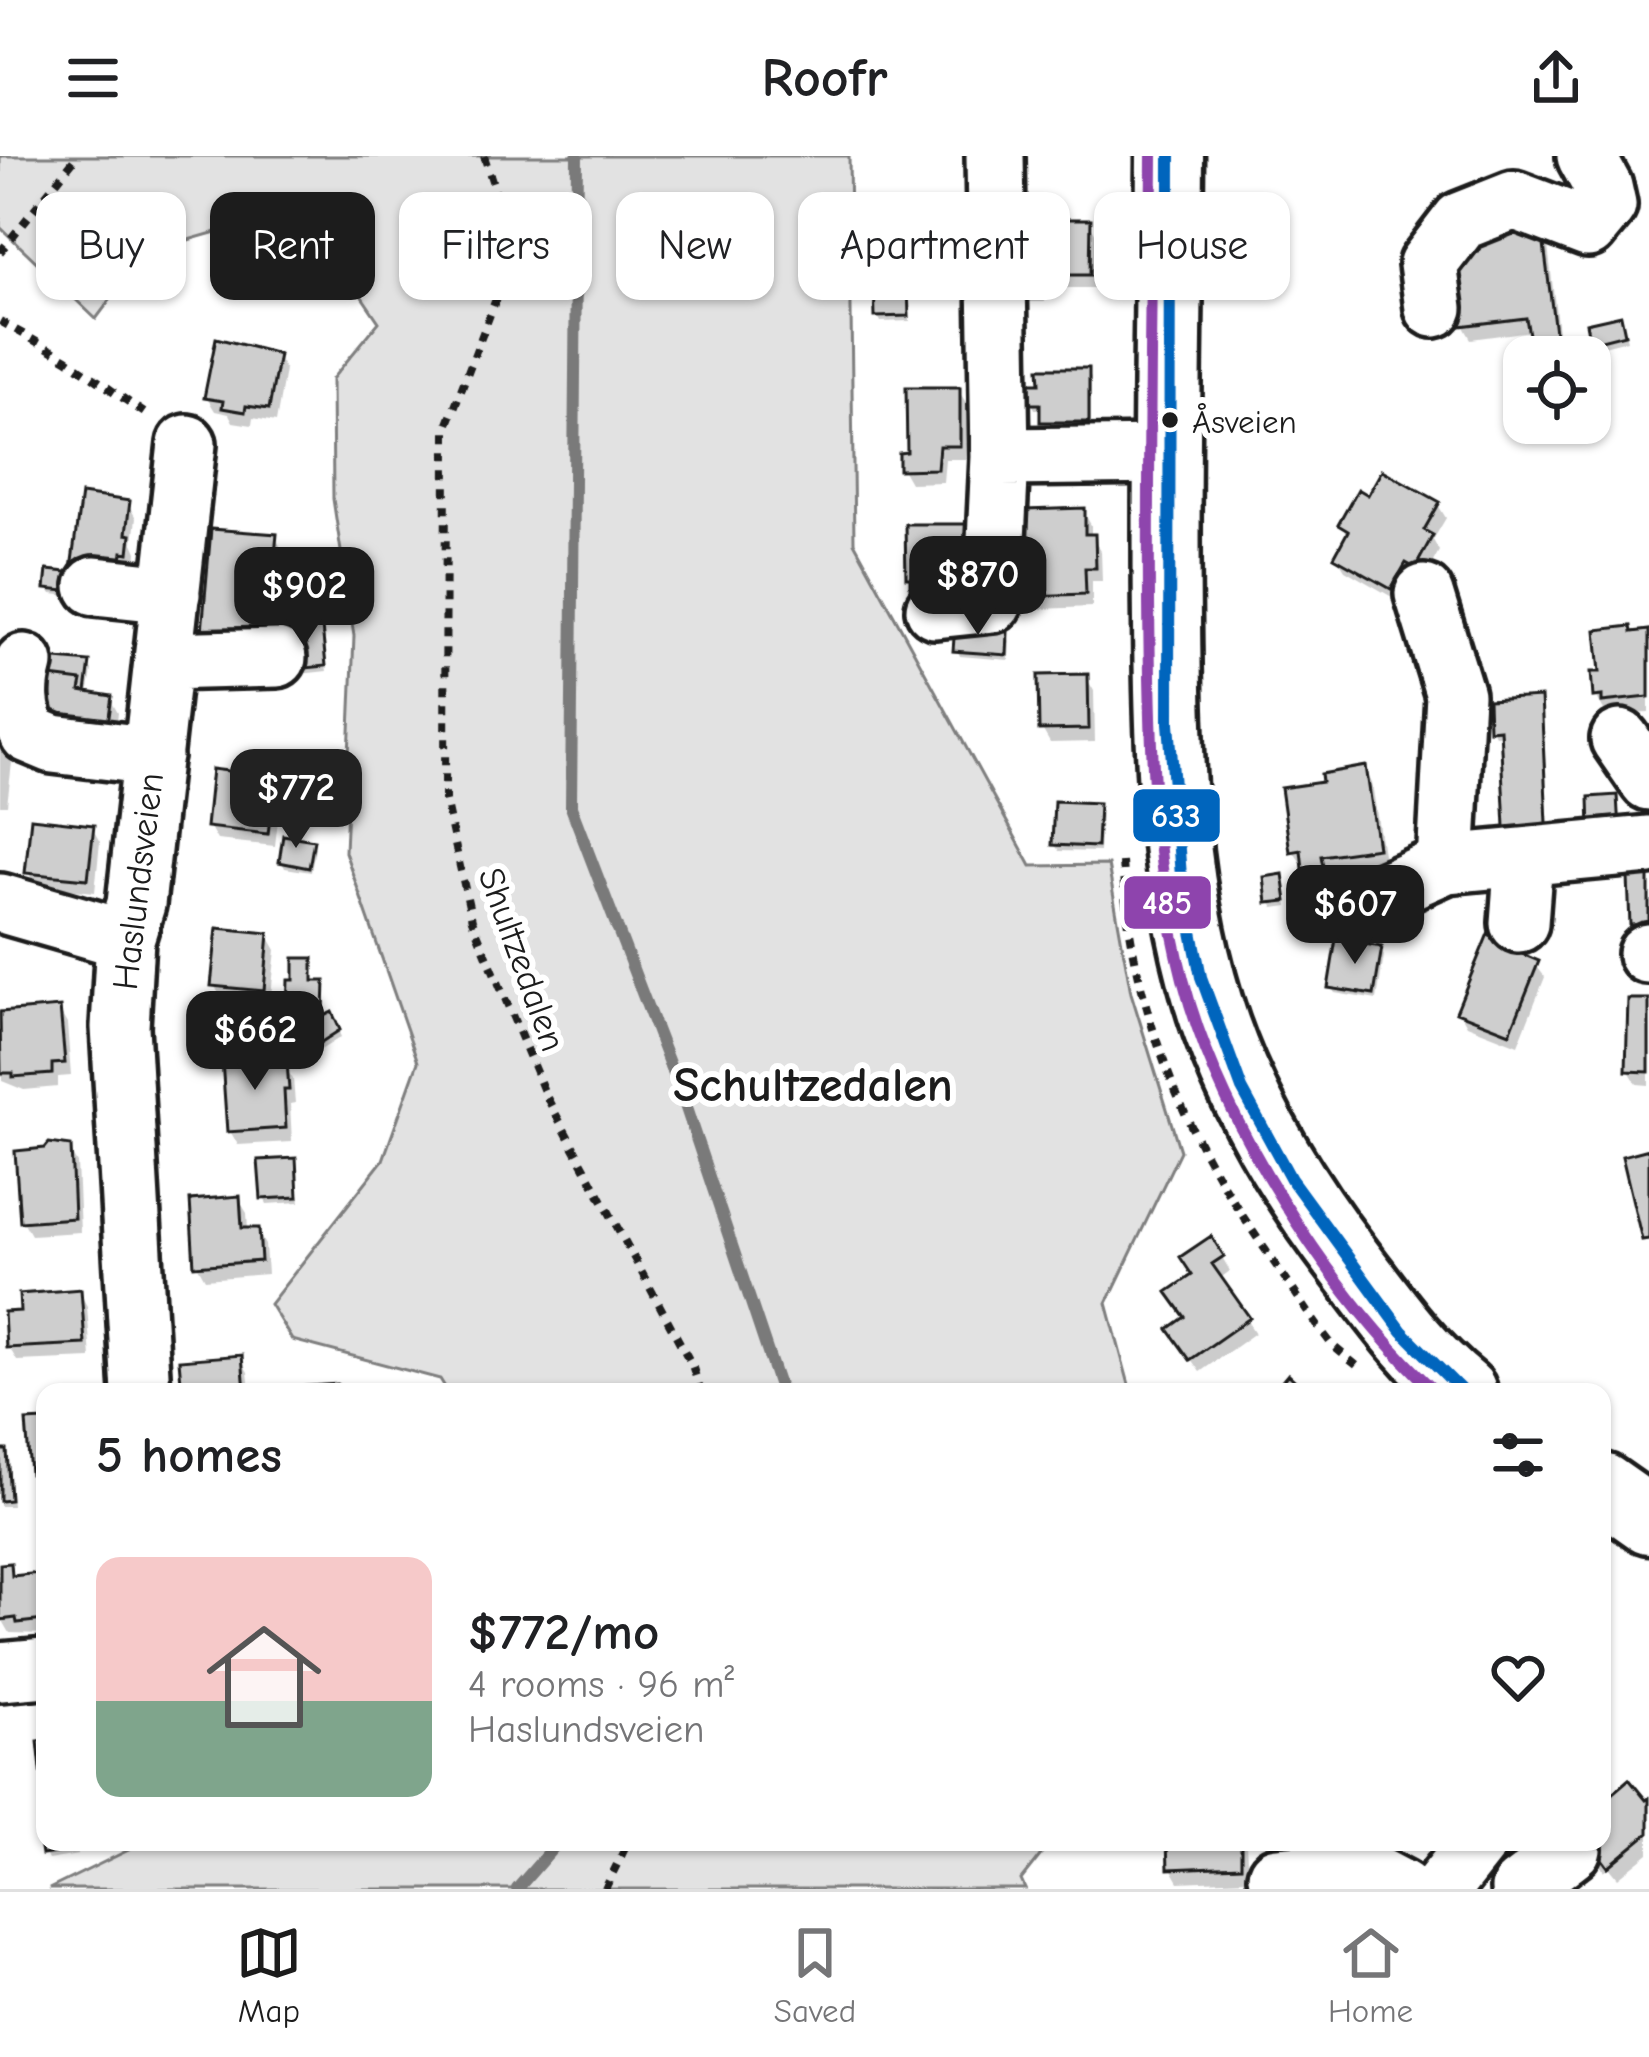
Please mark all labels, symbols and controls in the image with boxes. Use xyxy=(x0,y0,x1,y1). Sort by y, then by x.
icon: menu xyxy=(60,45,126,111)
icon: share xyxy=(1523,45,1589,111)
text: Roofr xyxy=(761,47,888,110)
chip: Buy xyxy=(36,192,186,300)
chip: Rent xyxy=(210,192,375,300)
chip: Filters xyxy=(399,192,592,300)
chip: New xyxy=(616,192,774,300)
chip: Apartment xyxy=(798,192,1070,300)
chip: House xyxy=(1094,192,1290,300)
map controls xyxy=(1503,336,1611,444)
button: locate xyxy=(1503,336,1611,444)
place label: Åsveien xyxy=(1192,403,1297,441)
marker: Åsveien xyxy=(1159,409,1181,431)
pin: $870 xyxy=(907,536,1049,638)
pin: $902 xyxy=(233,547,375,649)
text: $870 xyxy=(936,552,1020,597)
text: $902 xyxy=(261,563,347,608)
pin: $772 xyxy=(225,749,367,851)
text: $772 xyxy=(257,765,335,810)
street label: Haslundsveien xyxy=(105,770,172,992)
line badge: 633 xyxy=(1131,787,1222,844)
text: 633 xyxy=(1151,797,1201,835)
street label: Shultzedalen xyxy=(469,862,574,1057)
pin: $607 xyxy=(1284,865,1426,967)
line badge: 485 xyxy=(1122,874,1213,931)
text: $607 xyxy=(1313,881,1397,926)
text: 485 xyxy=(1142,884,1192,922)
pin: $662 xyxy=(184,991,326,1093)
text: $662 xyxy=(213,1007,297,1052)
district label: Schultzedalen xyxy=(673,1058,953,1113)
icon: filters xyxy=(1485,1422,1551,1488)
text: 5 homes xyxy=(96,1426,282,1485)
text: $772/mo xyxy=(468,1603,659,1662)
icon: home xyxy=(192,1605,336,1749)
icon: heart xyxy=(1485,1644,1551,1710)
text: 4 rooms · 96 m² xyxy=(468,1662,734,1707)
text: Haslundsveien xyxy=(468,1707,705,1752)
tab: Map xyxy=(236,1920,302,2030)
tab: Saved xyxy=(774,1920,856,2030)
tab: Home xyxy=(1328,1920,1413,2030)

